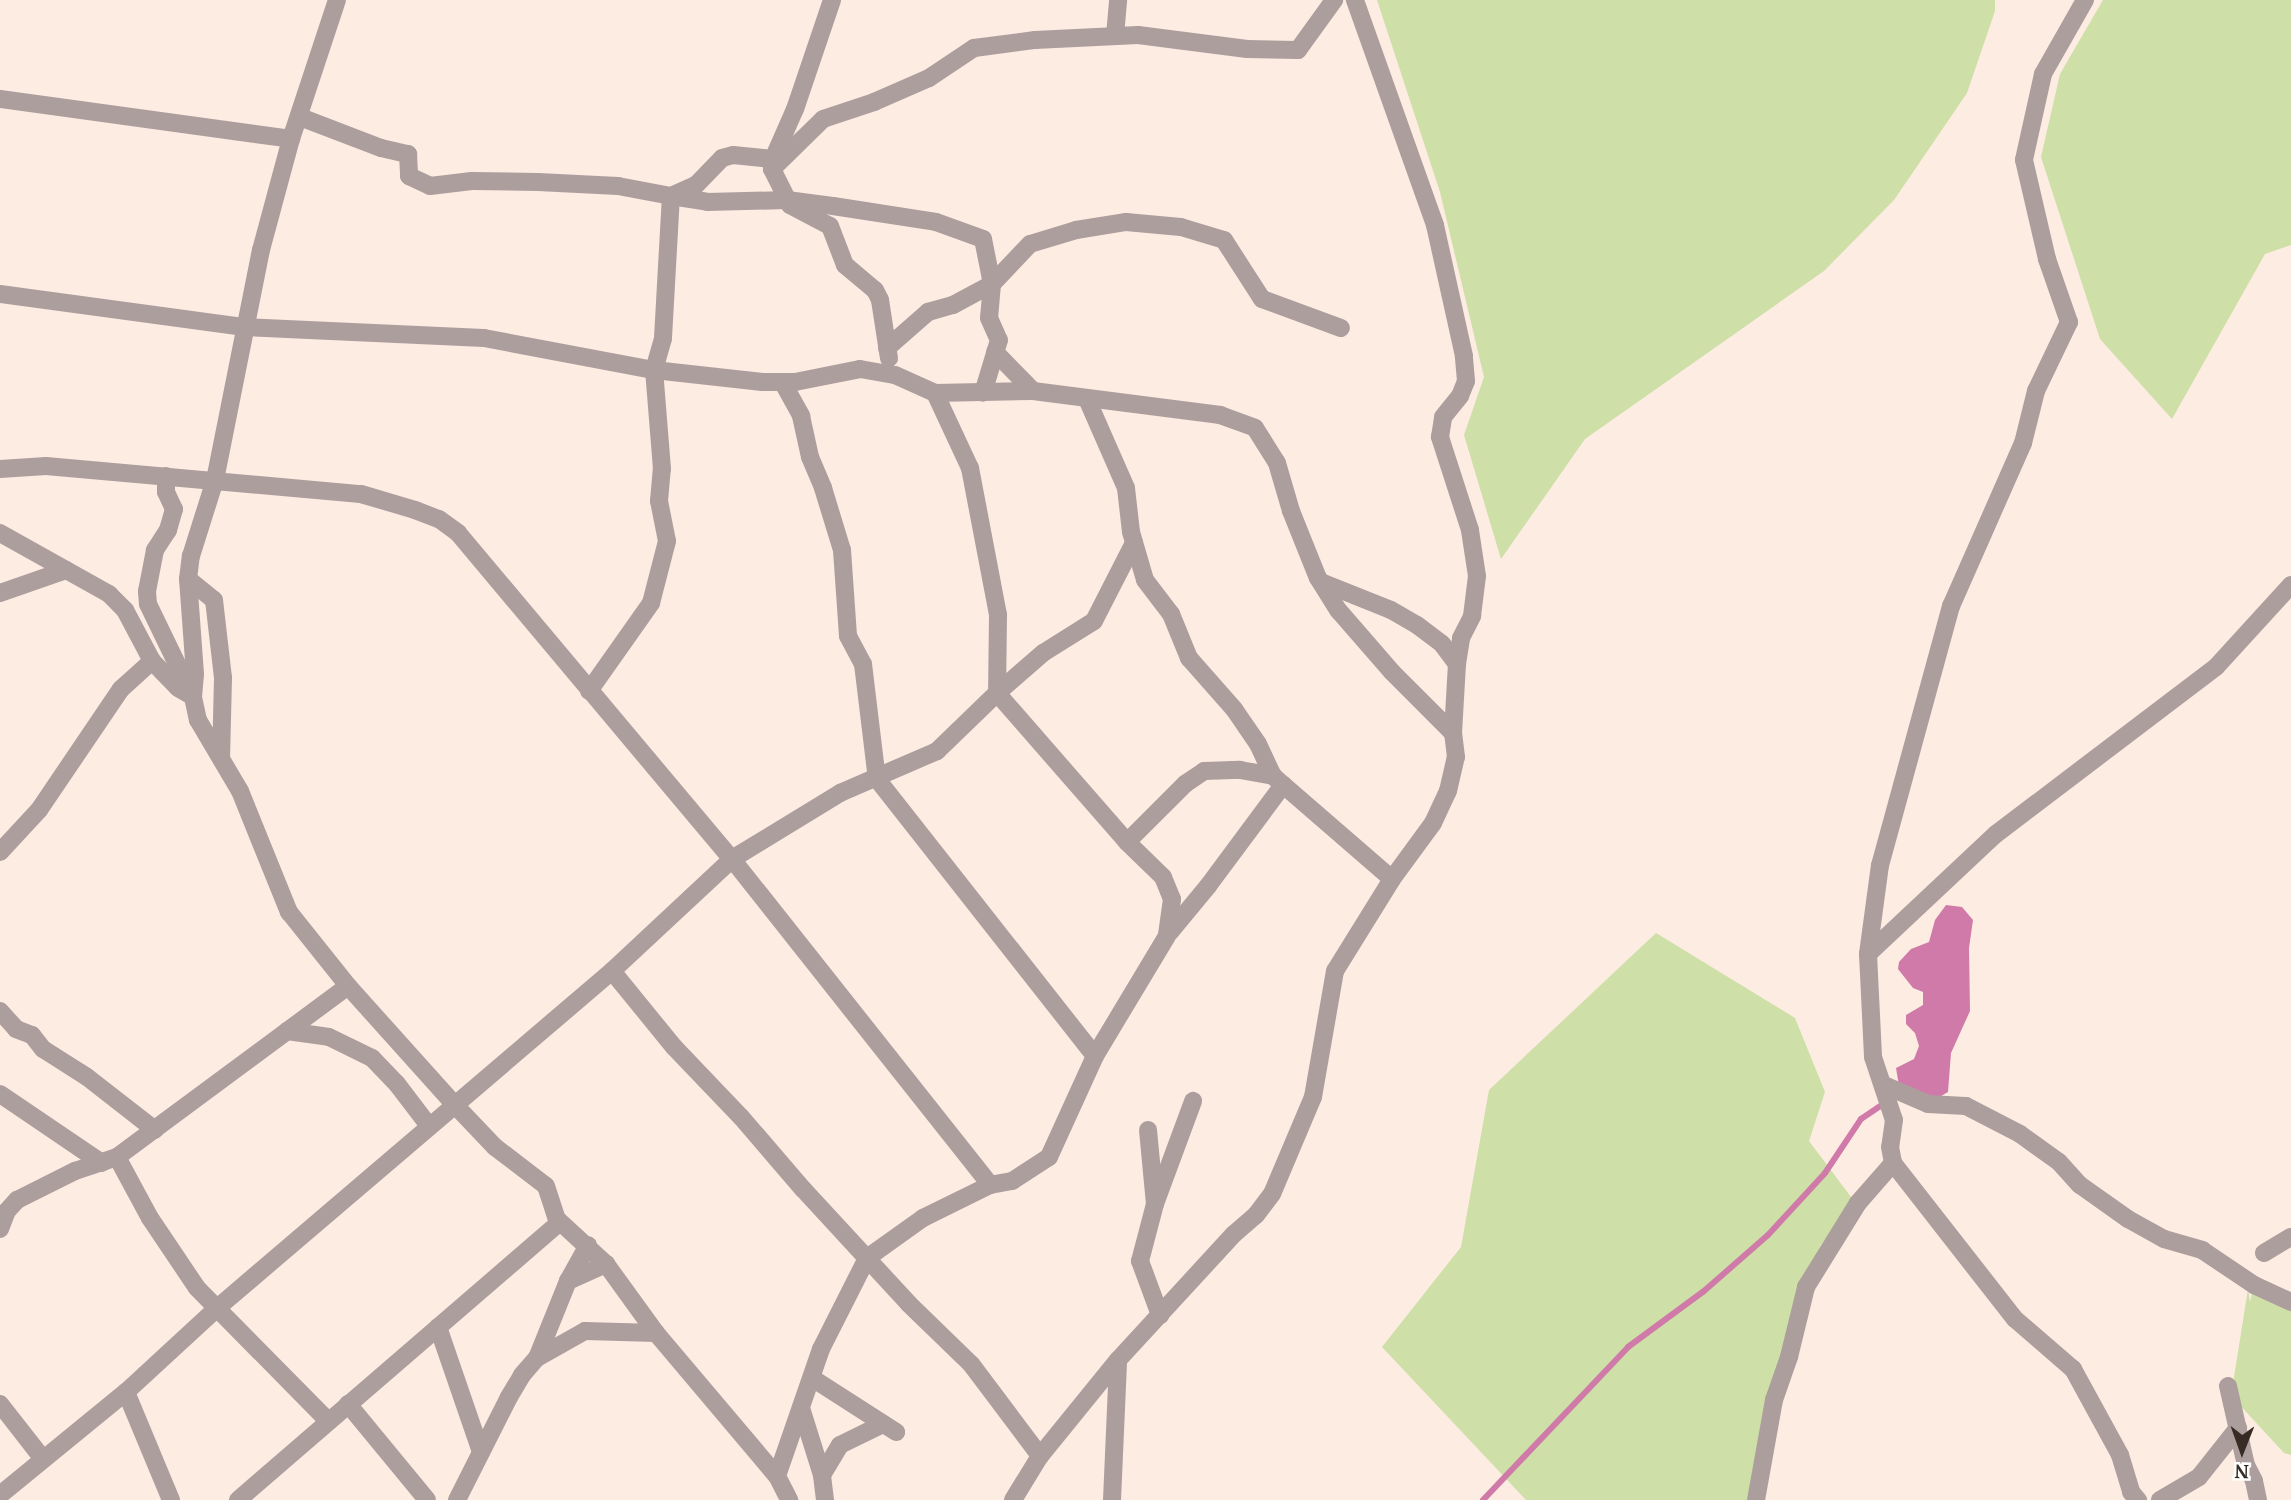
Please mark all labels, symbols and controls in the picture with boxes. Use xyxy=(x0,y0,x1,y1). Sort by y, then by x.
north arrow xyxy=(2207,1416,2277,1486)
text: N xyxy=(2234,1460,2249,1485)

